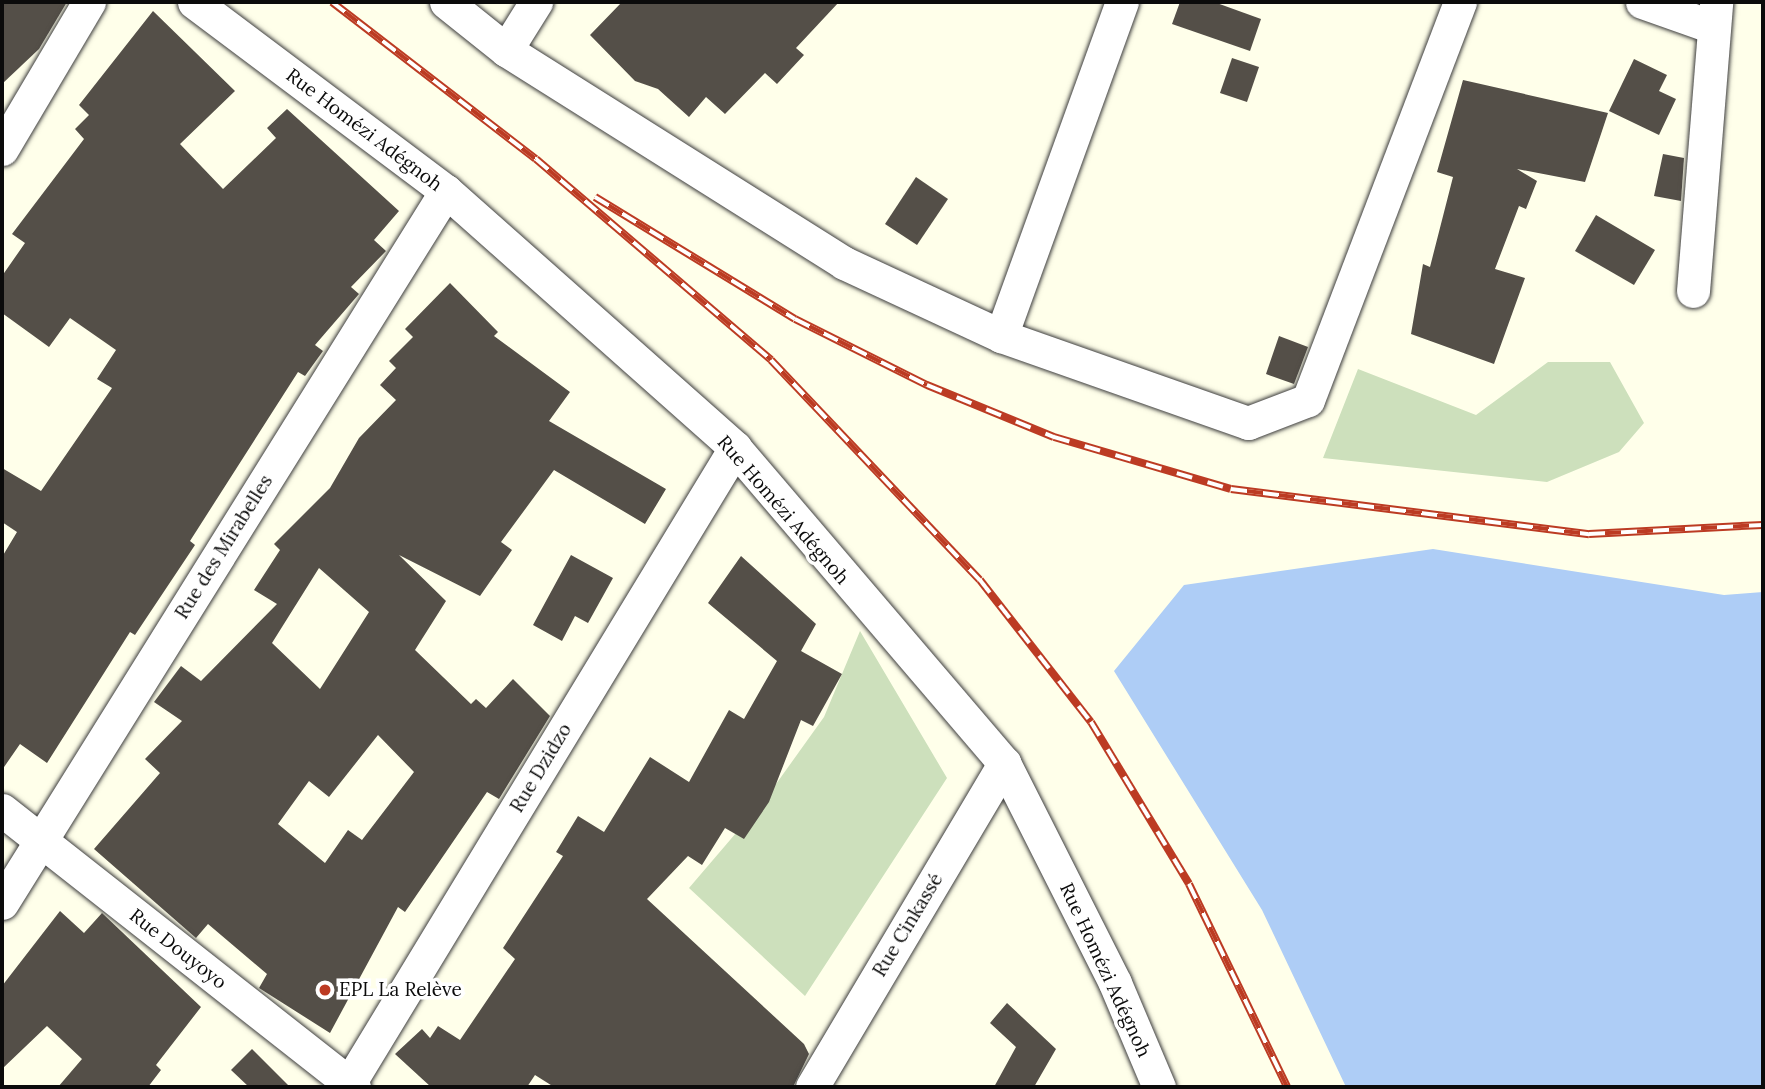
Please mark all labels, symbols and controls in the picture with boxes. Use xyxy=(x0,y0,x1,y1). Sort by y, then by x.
street label: Rue Homézi Adégnoh xyxy=(281,64,447,196)
street label: Rue Homézi Adégnoh xyxy=(712,431,854,589)
street label: Rue des Mirabelles xyxy=(170,471,278,623)
street label: Rue Dzidzo xyxy=(506,719,576,817)
street label: Rue Cinkassé xyxy=(868,869,948,981)
street label: Rue Homézi Adégnoh xyxy=(1055,879,1155,1061)
street label: Rue Douyoyo xyxy=(125,904,231,994)
place label: EPL La Relève xyxy=(339,979,462,1001)
marker: EPL La Relève xyxy=(317,982,333,998)

